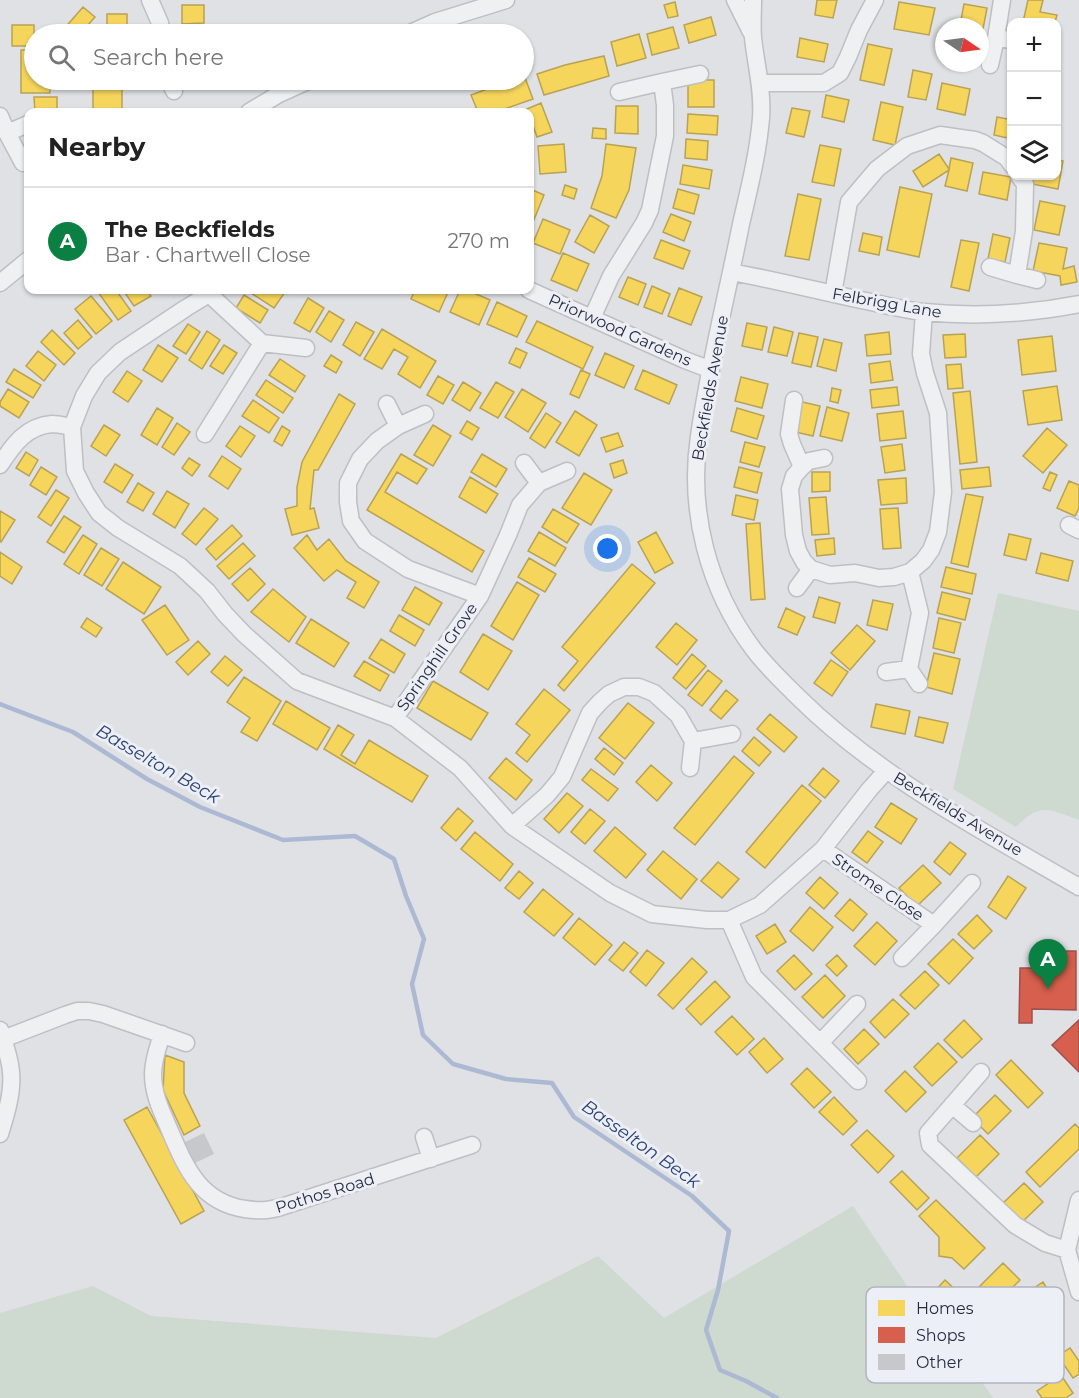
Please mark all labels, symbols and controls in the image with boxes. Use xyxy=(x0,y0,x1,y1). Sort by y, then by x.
north arrow xyxy=(935,18,989,72)
map controls xyxy=(1007,18,1061,180)
button: + xyxy=(1007,18,1061,72)
search box xyxy=(24,24,534,90)
icon: search xyxy=(45,41,78,74)
text: Search here xyxy=(93,44,224,71)
button: − xyxy=(1007,72,1061,126)
button: layers xyxy=(1007,126,1061,180)
text: Nearby xyxy=(48,131,145,163)
text: The Beckfields xyxy=(105,216,275,243)
text: A xyxy=(60,229,75,253)
text: 270 m xyxy=(448,229,510,253)
text: Bar · Chartwell Close xyxy=(105,243,310,267)
street label: Felbrigg Lane xyxy=(831,284,943,322)
street label: Priorwood Gardens xyxy=(546,290,695,370)
street label: Beckfields Avenue xyxy=(688,314,732,462)
your location xyxy=(593,534,622,563)
street label: Springhill Grove xyxy=(393,599,481,715)
water label: Basselton Beck xyxy=(92,720,225,809)
street label: Beckfields Avenue xyxy=(890,768,1026,860)
street label: Strome Close xyxy=(829,849,927,925)
pin: A xyxy=(1028,940,1068,989)
water label: Basselton Beck xyxy=(578,1095,705,1194)
street label: Pothos Road xyxy=(273,1169,377,1217)
legend xyxy=(866,1287,1064,1383)
text: Homes xyxy=(916,1299,974,1318)
text: Shops xyxy=(916,1326,966,1345)
text: Other xyxy=(916,1353,963,1372)

